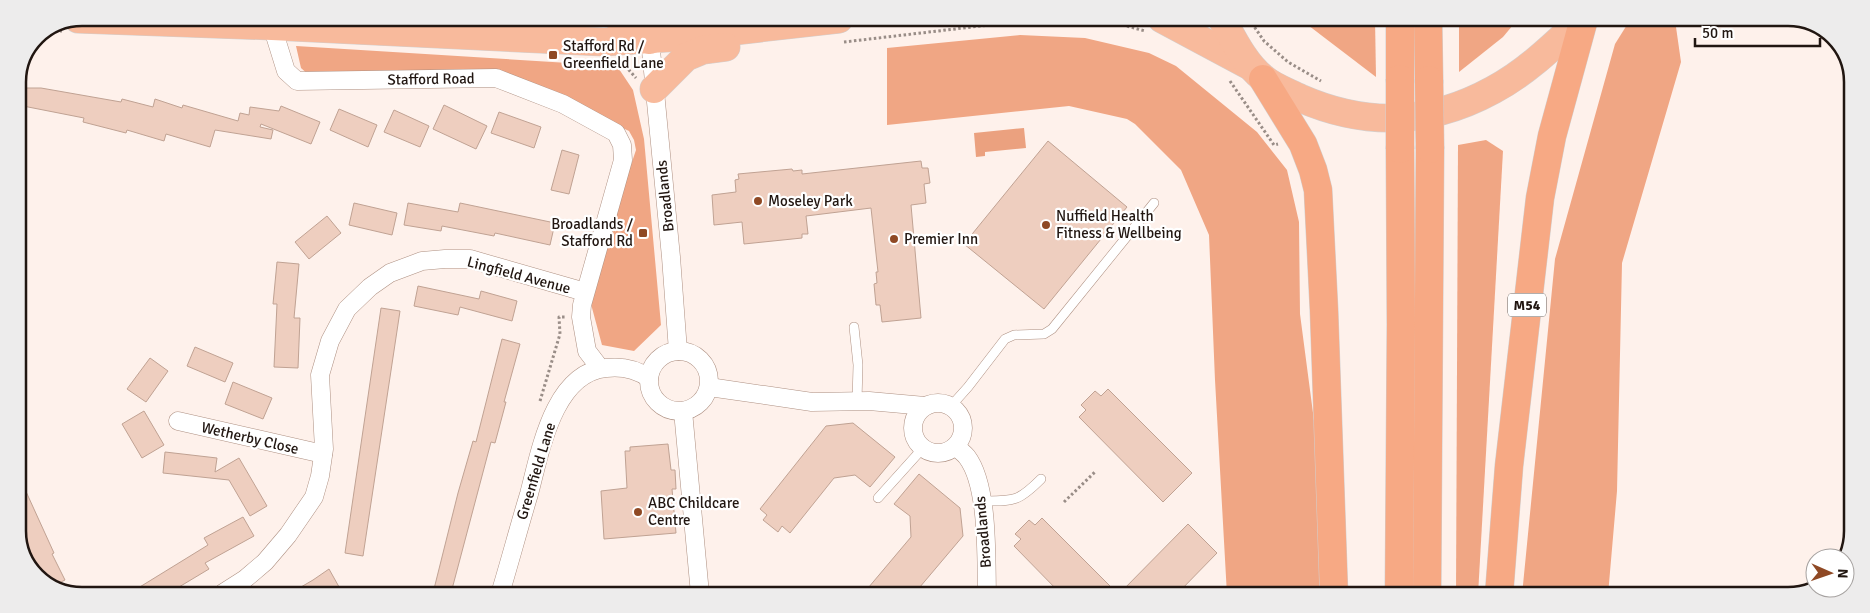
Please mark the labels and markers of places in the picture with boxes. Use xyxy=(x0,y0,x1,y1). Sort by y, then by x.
place label: Stafford Rd / Greenfield Lane xyxy=(563,37,664,72)
marker: Stafford Rd / Greenfield Lane xyxy=(547,49,559,61)
place label: Moseley Park xyxy=(768,192,853,210)
marker: Moseley Park xyxy=(752,195,764,207)
place label: Nuffield Health Fitness & Wellbeing xyxy=(1056,207,1182,242)
place label: Broadlands / Stafford Rd xyxy=(551,215,634,250)
marker: Nuffield Health Fitness & Wellbeing xyxy=(1040,219,1052,231)
marker: Broadlands / Stafford Rd xyxy=(637,227,649,239)
place label: Premier Inn xyxy=(904,230,978,248)
marker: Premier Inn xyxy=(888,233,900,245)
place label: ABC Childcare Centre xyxy=(648,494,739,529)
marker: ABC Childcare Centre xyxy=(632,506,644,518)

